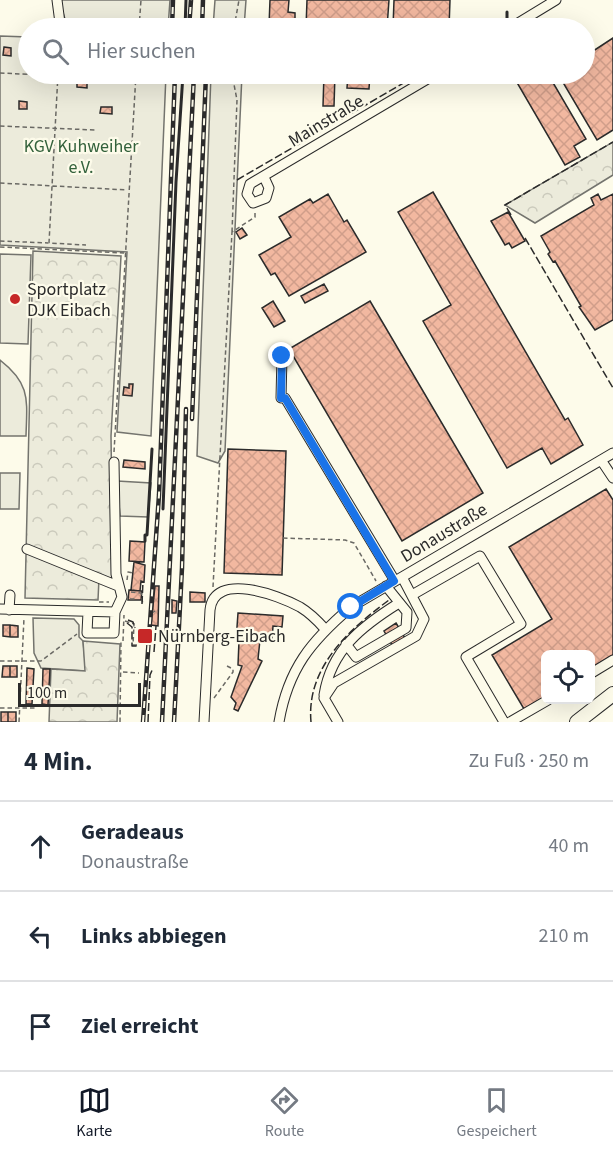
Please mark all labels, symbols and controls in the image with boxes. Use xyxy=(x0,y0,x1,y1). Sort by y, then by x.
search box xyxy=(18,18,595,84)
icon: search xyxy=(39,35,72,68)
text: Hier suchen xyxy=(87,35,196,67)
street label: Mainstraße xyxy=(284,89,368,153)
park label: KGV Kuhweiher e.V. xyxy=(24,134,139,180)
place label: Sportplatz DJK Eibach xyxy=(27,277,111,323)
marker: Sportplatz DJK Eibach xyxy=(8,292,22,306)
route end xyxy=(268,342,294,368)
street label: Donaustraße xyxy=(396,497,492,569)
route start xyxy=(337,593,363,619)
place label: Nürnberg-Eibach xyxy=(158,624,286,649)
marker: Nürnberg-Eibach xyxy=(136,627,154,645)
map controls xyxy=(541,650,595,704)
button: locate xyxy=(541,650,595,704)
scale bar xyxy=(18,680,141,708)
text: 100 m xyxy=(27,682,67,704)
text: 4 Min. xyxy=(24,743,93,780)
text: Zu Fuß · 250 m xyxy=(468,747,589,775)
text: Geradeaus xyxy=(81,816,184,848)
icon: ahead xyxy=(24,830,57,863)
text: 40 m xyxy=(549,832,589,860)
text: Donaustraße xyxy=(81,848,189,876)
icon: left xyxy=(24,920,57,953)
text: Links abbiegen xyxy=(81,920,227,952)
text: 210 m xyxy=(539,922,589,950)
icon: arrive xyxy=(24,1010,57,1043)
text: Ziel erreicht xyxy=(81,1010,199,1042)
tab: Karte xyxy=(76,1084,112,1142)
tab: Route xyxy=(265,1084,304,1142)
tab: Gespeichert xyxy=(457,1084,537,1142)

